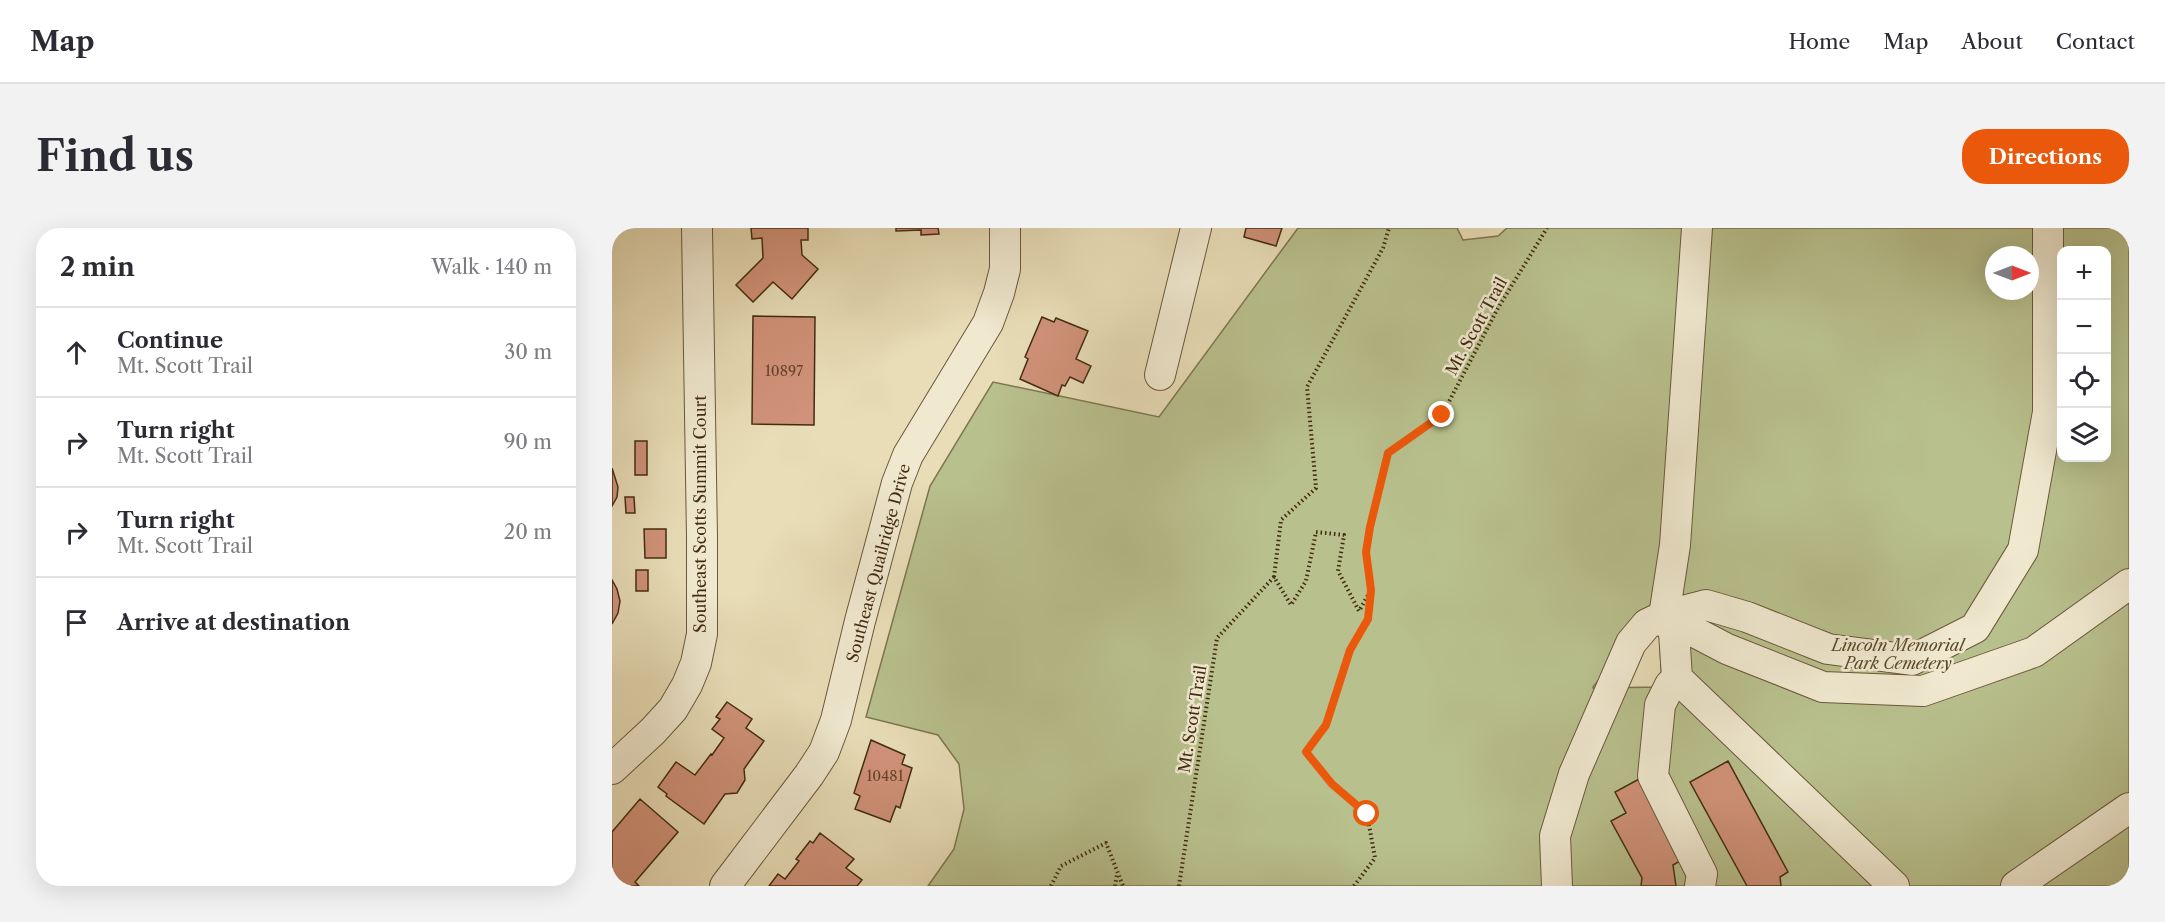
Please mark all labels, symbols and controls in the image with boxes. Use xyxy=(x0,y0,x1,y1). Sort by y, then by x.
text: Map xyxy=(30,24,94,58)
text: Home xyxy=(1789,29,1850,54)
text: Map xyxy=(1883,29,1928,54)
text: About xyxy=(1961,29,2023,54)
text: Contact xyxy=(2056,29,2135,54)
button: Directions xyxy=(1962,129,2129,184)
text: Find us xyxy=(36,130,194,182)
north arrow xyxy=(1985,246,2039,300)
map controls xyxy=(2057,246,2111,462)
button: + xyxy=(2057,246,2111,300)
text: 2 min xyxy=(60,251,135,283)
text: Walk · 140 m xyxy=(431,255,552,279)
street label: Mt. Scott Trail xyxy=(1441,273,1511,378)
button: − xyxy=(2057,300,2111,354)
text: Continue xyxy=(117,327,223,354)
icon: ahead xyxy=(60,336,93,369)
text: 30 m xyxy=(504,340,552,364)
text: Mt. Scott Trail xyxy=(117,354,253,378)
button: locate xyxy=(2057,354,2111,408)
house number: 10897 xyxy=(765,362,803,380)
street label: Southeast Scotts Summit Court xyxy=(690,395,710,633)
route end xyxy=(1428,401,1454,427)
button: layers xyxy=(2057,408,2111,462)
text: Turn right xyxy=(117,417,235,444)
icon: right xyxy=(60,426,93,459)
text: 90 m xyxy=(504,430,552,454)
text: Mt. Scott Trail xyxy=(117,444,253,468)
street label: Southeast Quailridge Drive xyxy=(842,461,914,665)
text: Turn right xyxy=(117,507,235,534)
icon: right xyxy=(60,516,93,549)
text: 20 m xyxy=(504,520,552,544)
text: Mt. Scott Trail xyxy=(117,534,253,558)
icon: arrive xyxy=(60,606,93,639)
text: Arrive at destination xyxy=(117,609,350,636)
park label: Lincoln Memorial Park Cemetery xyxy=(1830,635,1966,673)
street label: Mt. Scott Trail xyxy=(1174,664,1210,774)
house number: 10481 xyxy=(866,767,904,785)
route start xyxy=(1353,800,1379,826)

